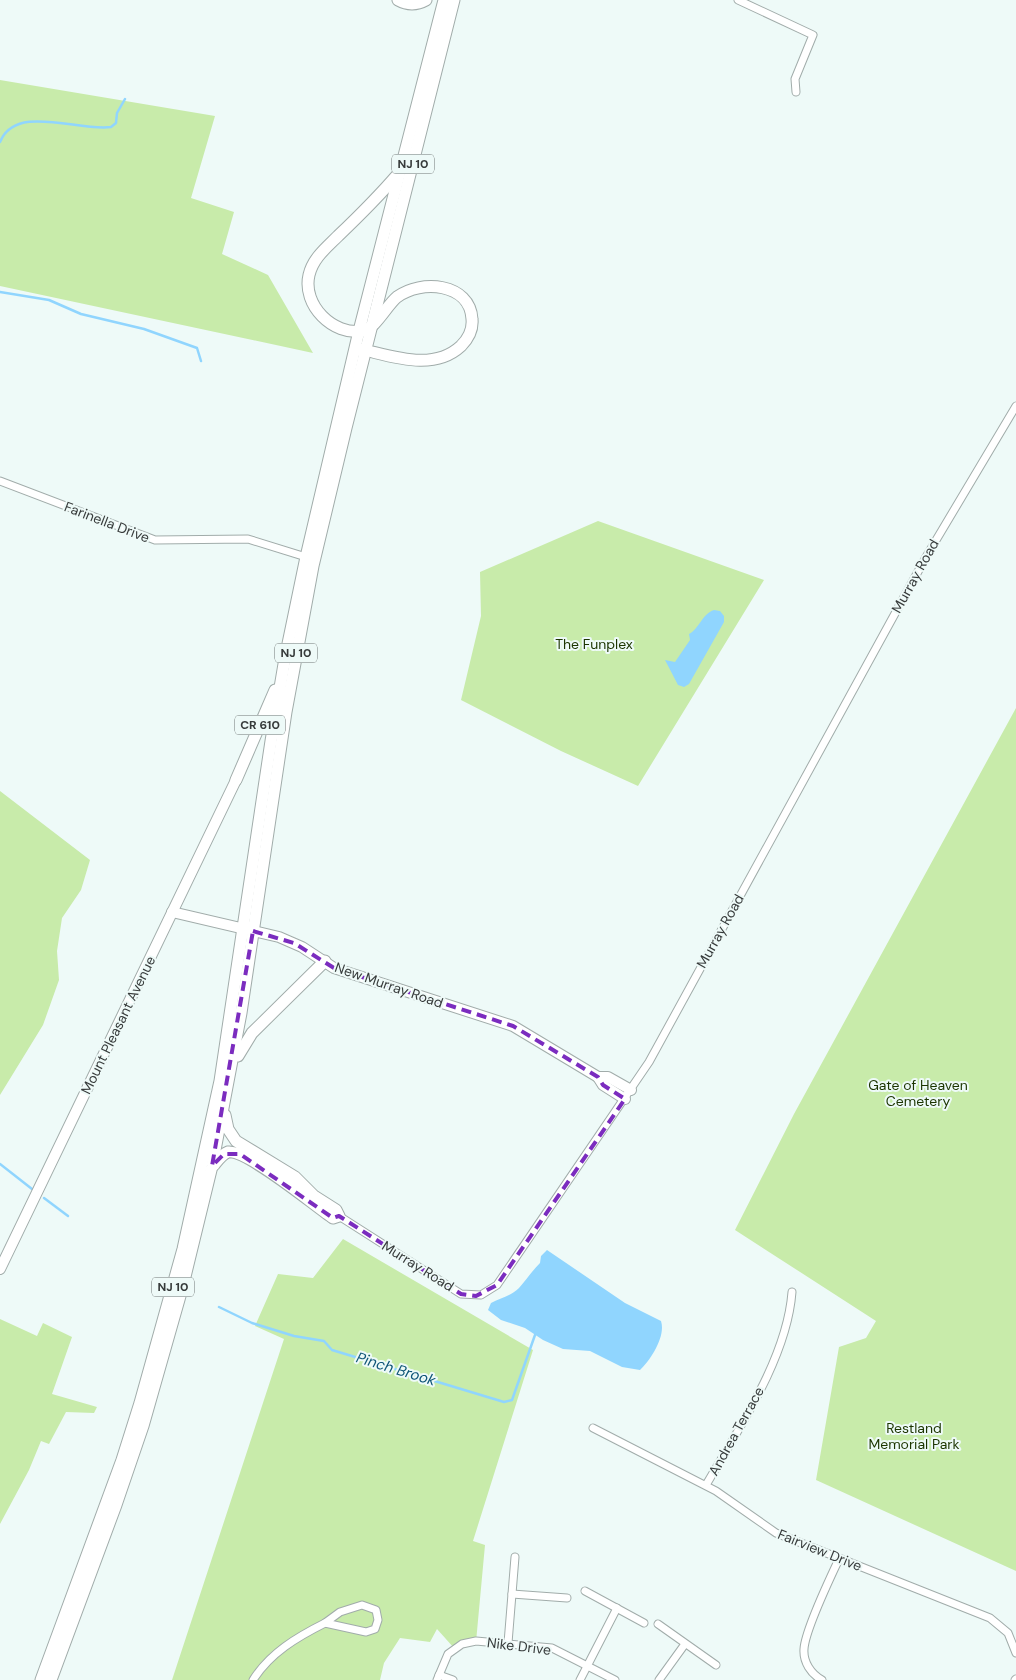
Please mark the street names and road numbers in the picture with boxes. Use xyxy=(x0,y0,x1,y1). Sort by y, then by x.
road number: NJ 10 xyxy=(392,154,434,173)
street label: Farinella Drive xyxy=(62,497,152,547)
street label: Murray Road xyxy=(887,536,943,616)
road number: NJ 10 xyxy=(275,644,317,662)
road number: CR 610 xyxy=(235,716,285,734)
street label: Murray Road xyxy=(692,891,748,971)
street label: Mount Pleasant Avenue xyxy=(77,953,159,1097)
street label: New Murray Road xyxy=(332,958,446,1012)
street label: Murray Road xyxy=(379,1237,457,1295)
road number: NJ 10 xyxy=(152,1277,194,1296)
street label: Andrea Terrace xyxy=(704,1383,768,1479)
street label: Fairview Drive xyxy=(775,1525,865,1575)
street label: Nike Drive xyxy=(486,1633,552,1659)

